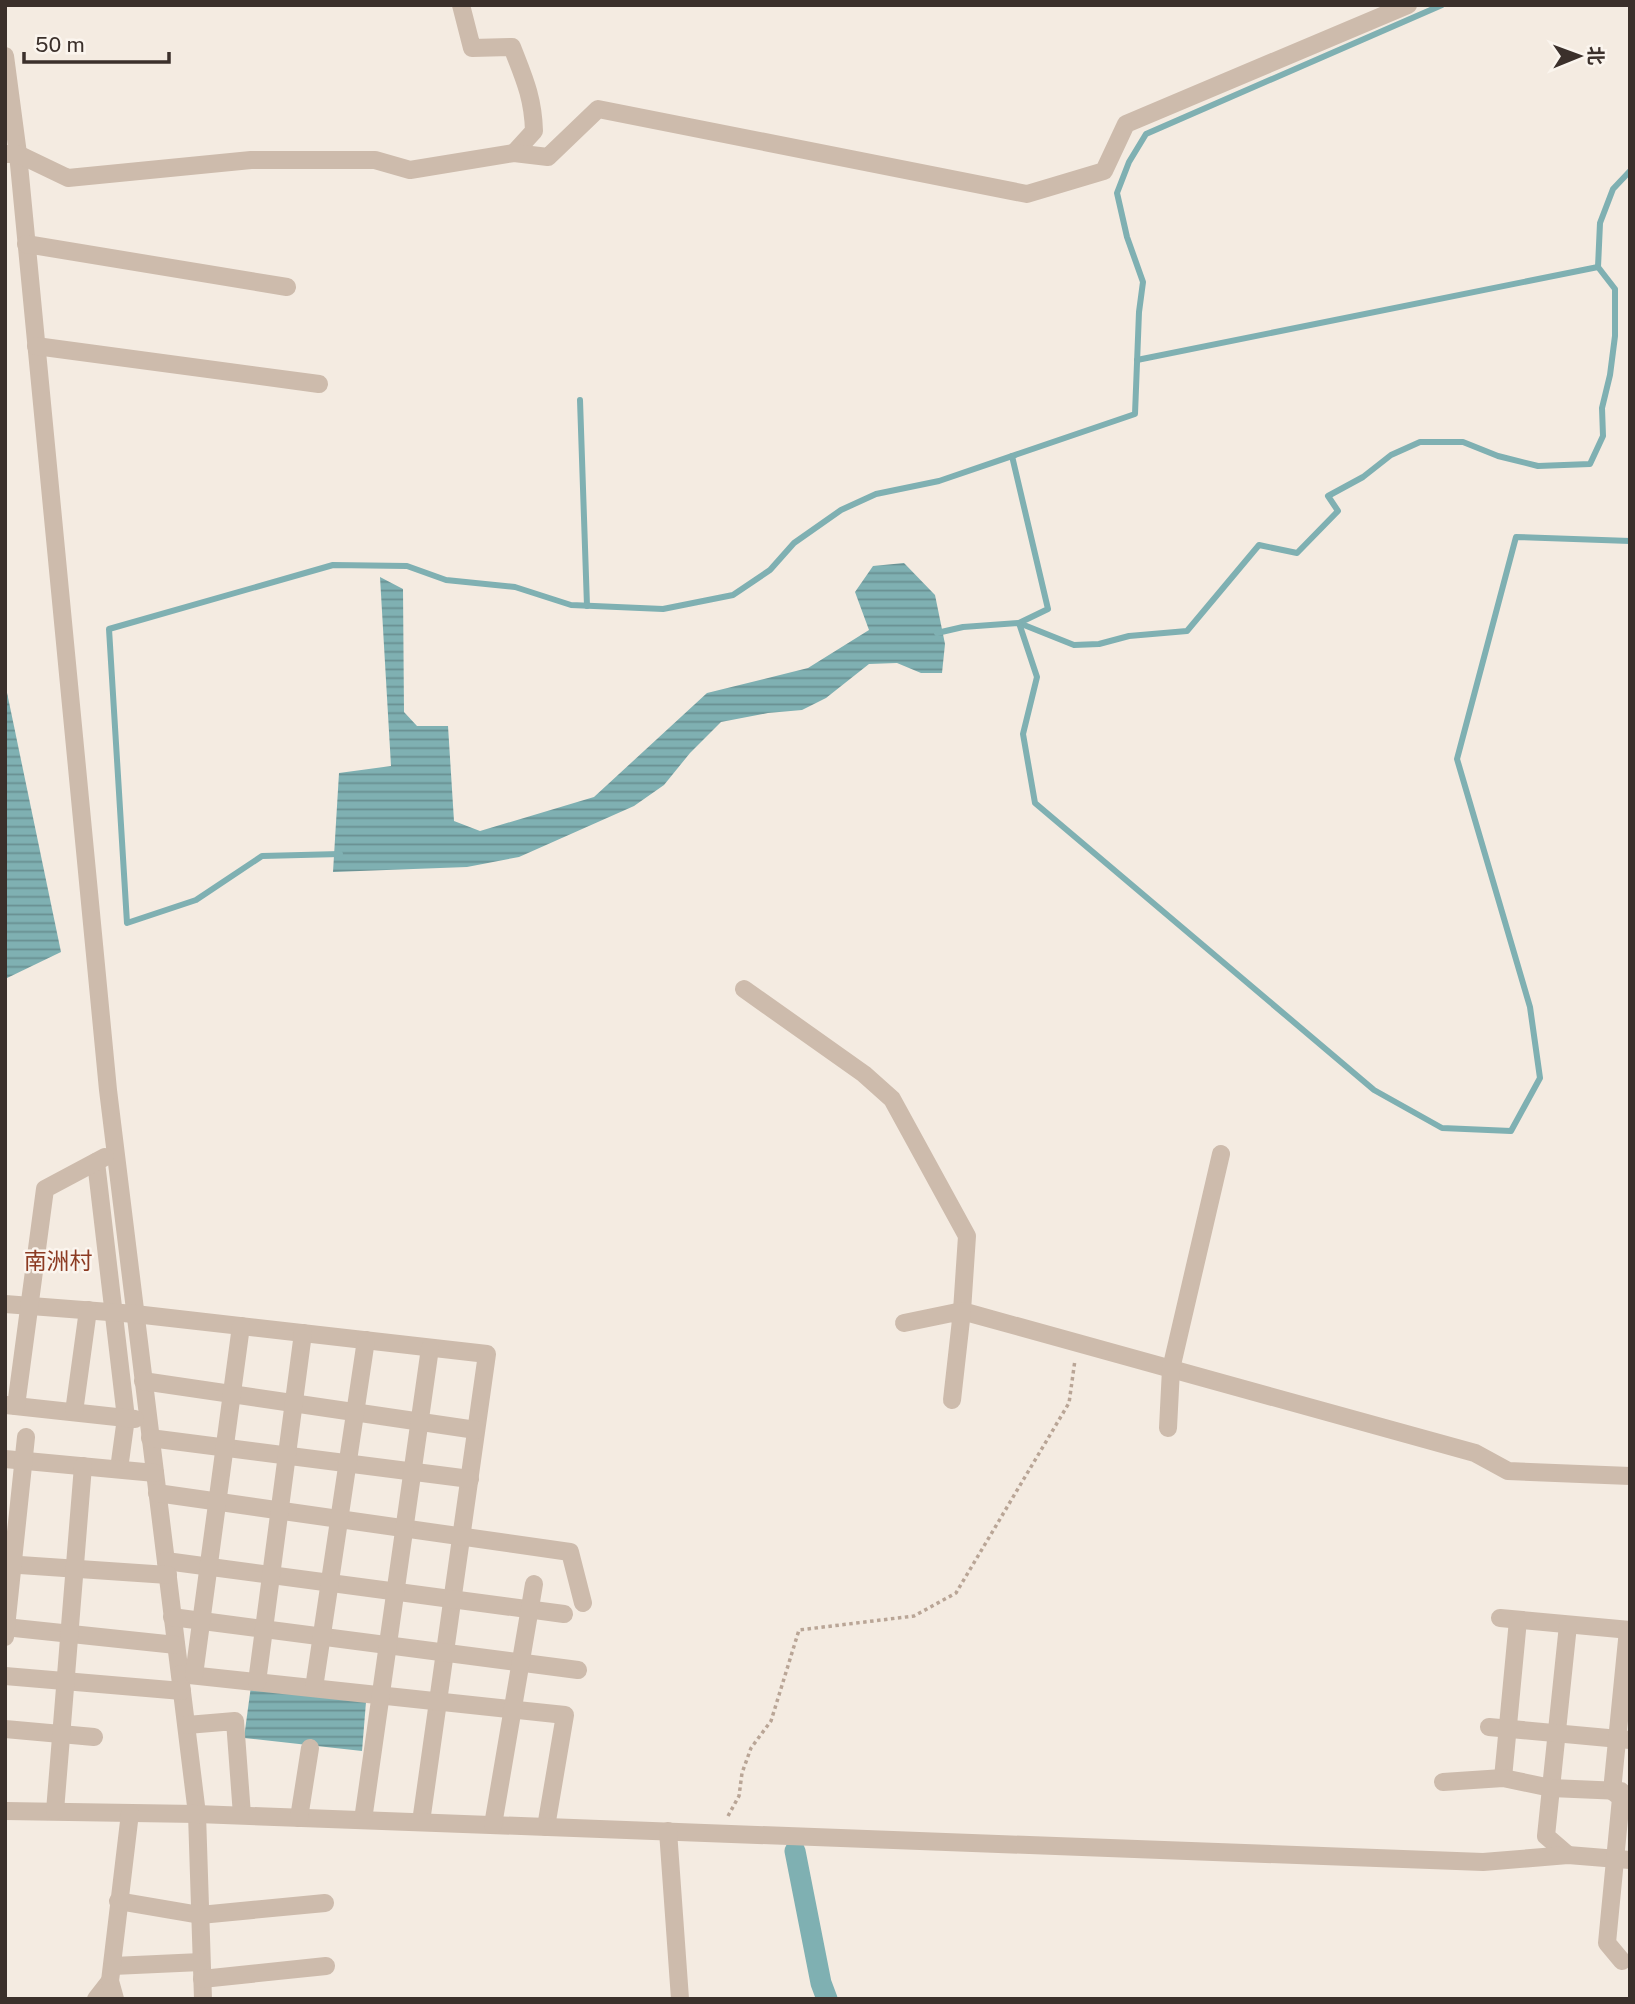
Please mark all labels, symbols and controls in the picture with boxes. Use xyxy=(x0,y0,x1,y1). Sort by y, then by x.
scale bar xyxy=(24,21,170,65)
north arrow xyxy=(1544,21,1614,91)
text: 50 m xyxy=(35,32,85,57)
text: 北 xyxy=(1585,46,1607,65)
district label: 南洲村 xyxy=(24,1247,93,1274)

